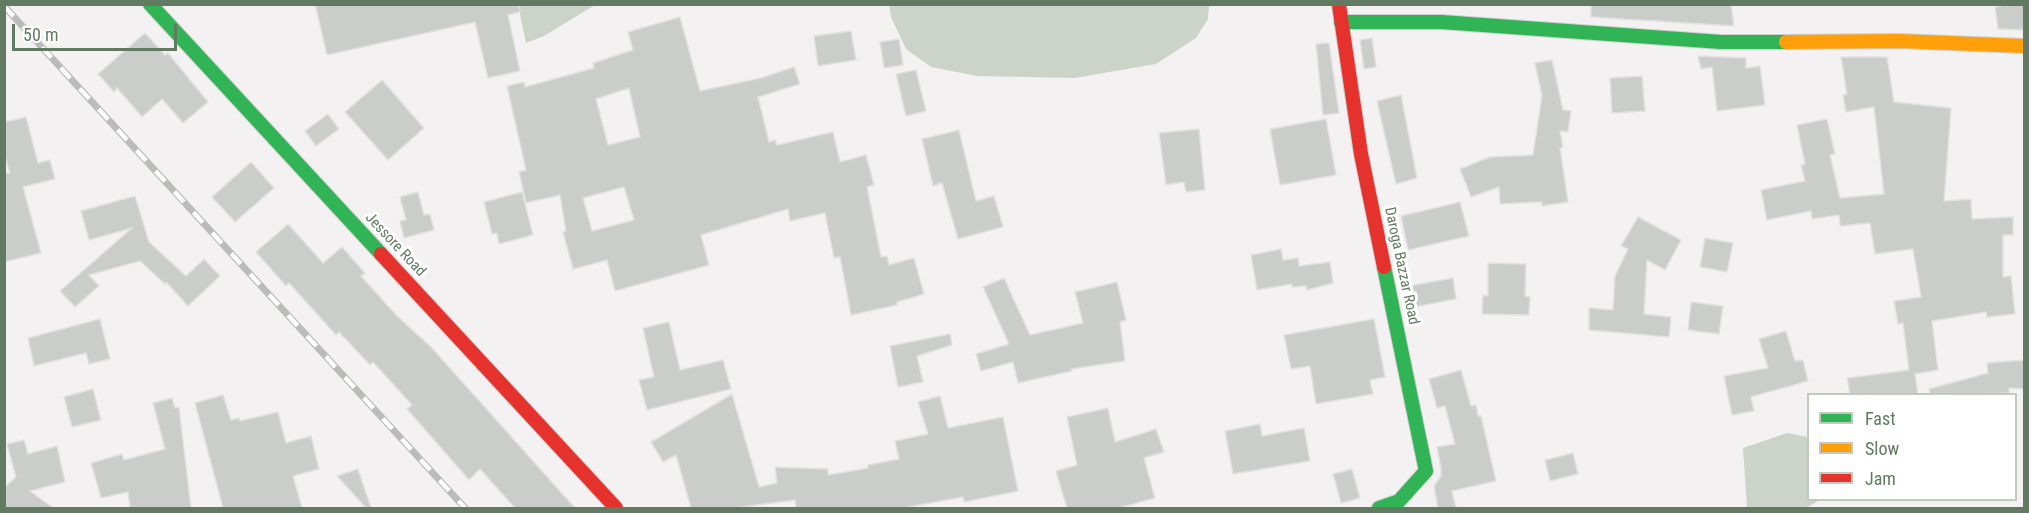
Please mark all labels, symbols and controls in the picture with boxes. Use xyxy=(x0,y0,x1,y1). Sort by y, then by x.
scale bar xyxy=(15,12,180,50)
text: 50 m xyxy=(23,24,58,45)
street label: Daroga Bazzar Road xyxy=(1380,206,1422,326)
street label: Jessore Road xyxy=(361,209,429,281)
legend xyxy=(1807,393,2017,501)
text: Fast xyxy=(1865,408,1896,429)
text: Slow xyxy=(1865,438,1899,459)
text: Jam xyxy=(1865,468,1896,489)

